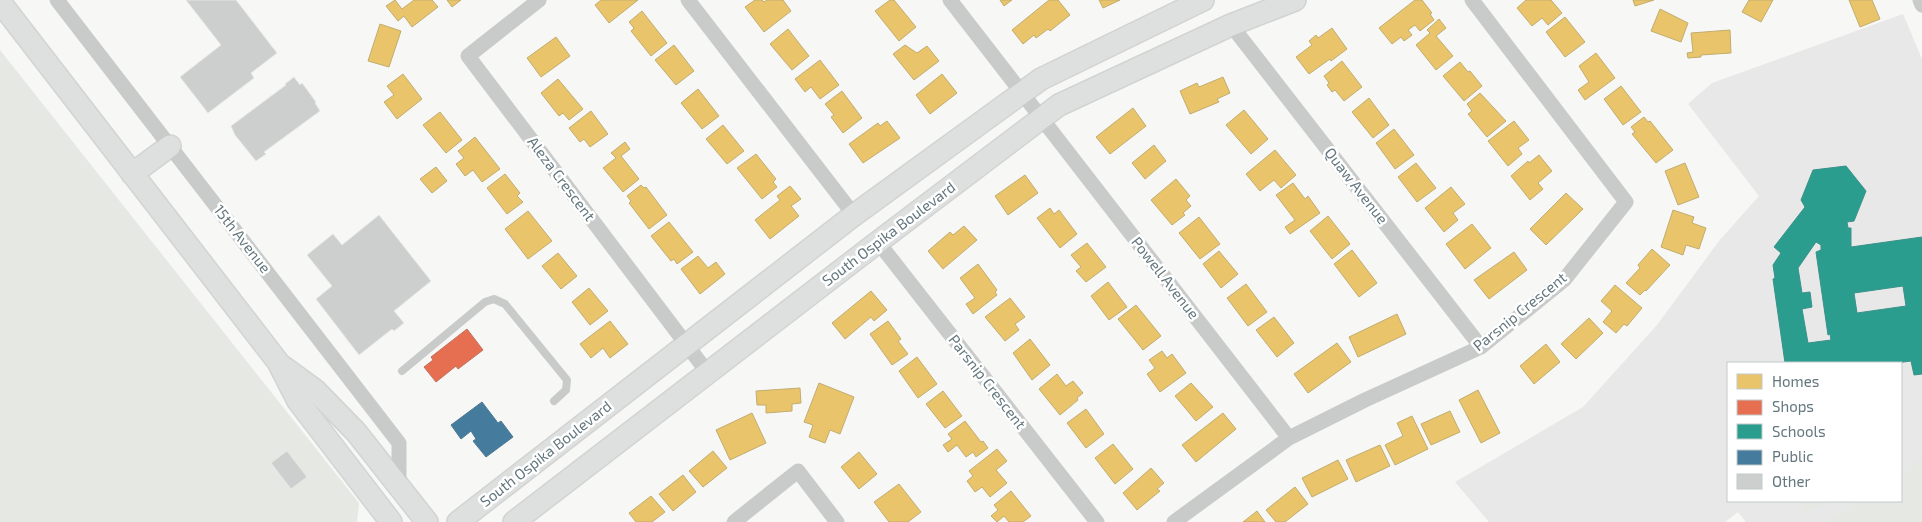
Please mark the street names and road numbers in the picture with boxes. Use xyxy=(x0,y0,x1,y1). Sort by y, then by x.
street label: Aleza Crescent xyxy=(524,133,599,224)
street label: Quaw Avenue xyxy=(1321,144,1392,228)
street label: South Ospika Boulevard xyxy=(818,177,958,289)
street label: 15th Avenue xyxy=(211,201,275,276)
street label: Powell Avenue xyxy=(1128,233,1203,322)
street label: Parsnip Crescent xyxy=(1469,268,1570,354)
street label: Parsnip Crescent xyxy=(945,331,1030,432)
street label: South Ospika Boulevard xyxy=(476,396,615,510)

